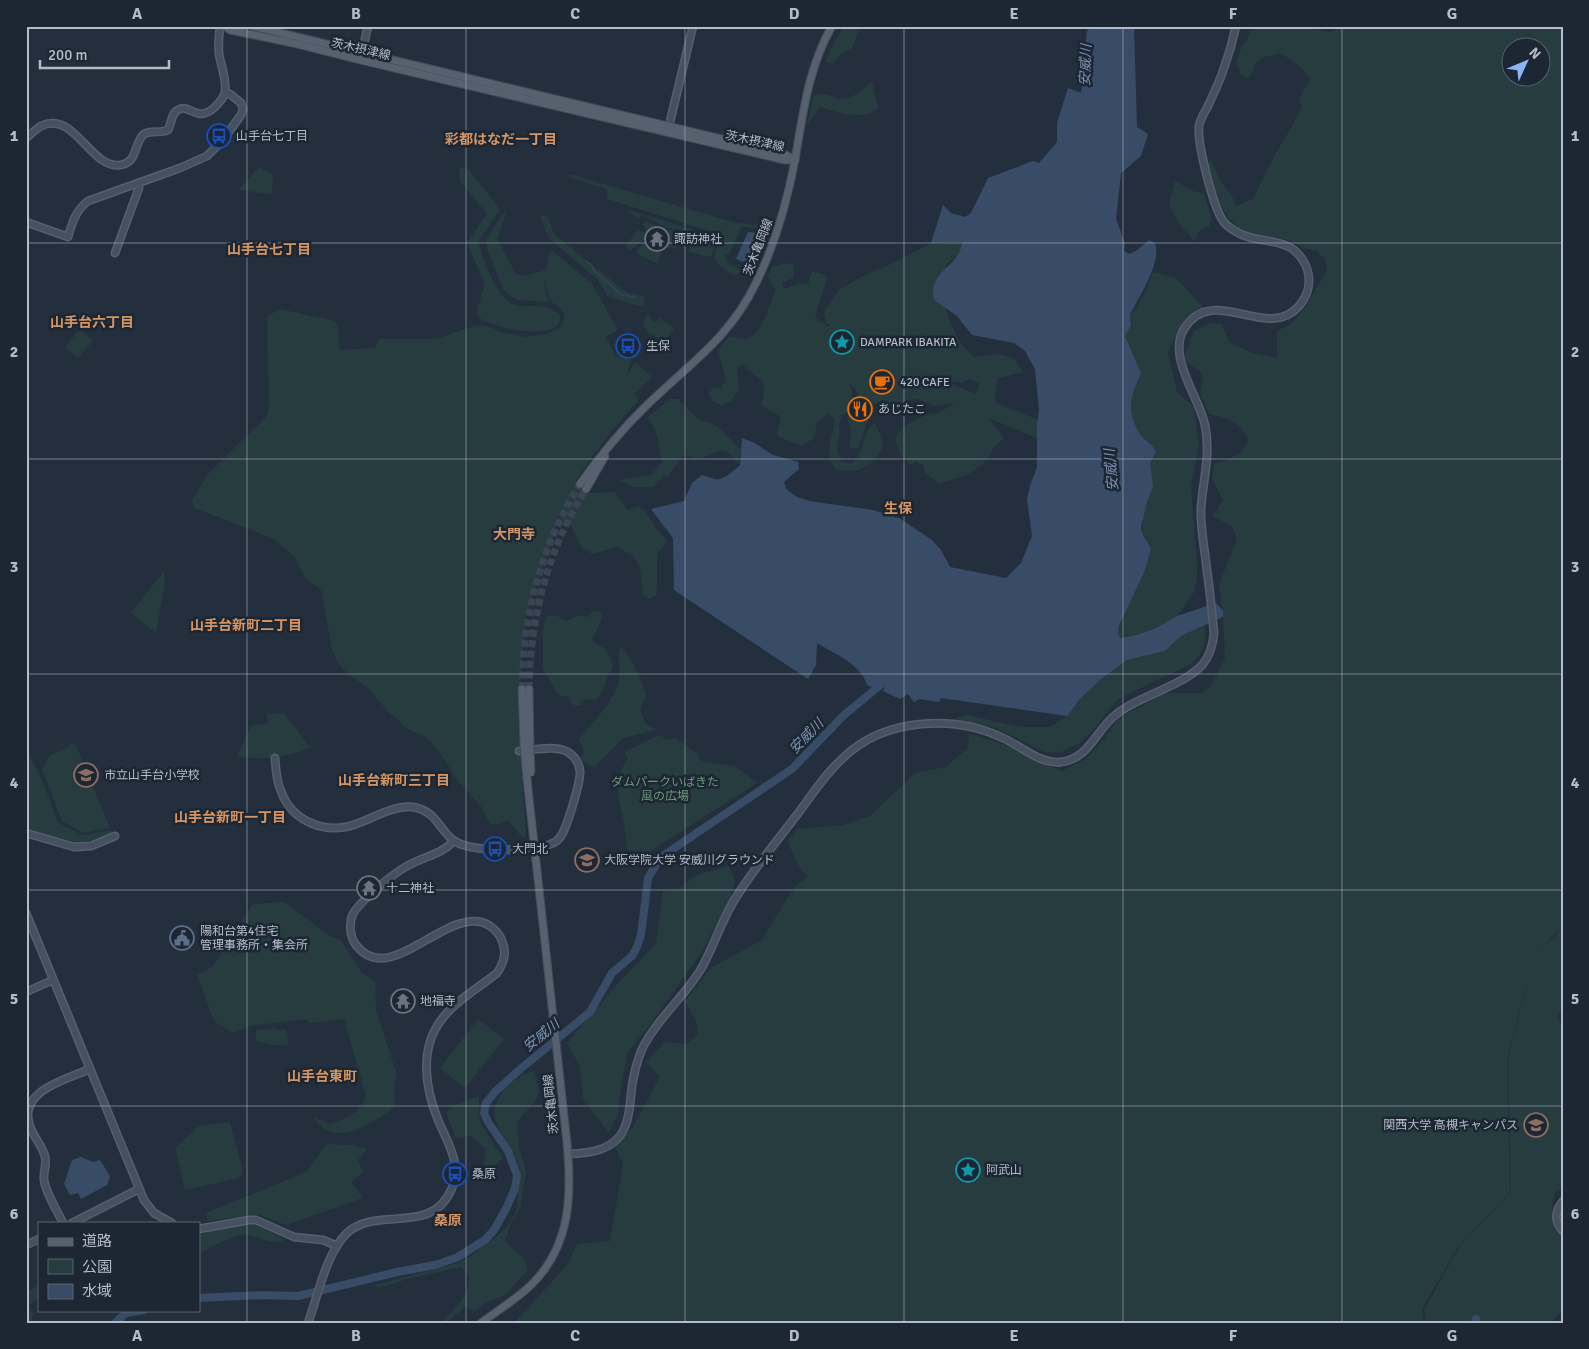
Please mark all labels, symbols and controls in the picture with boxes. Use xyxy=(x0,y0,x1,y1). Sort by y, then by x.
text: A xyxy=(132,4,143,24)
text: B xyxy=(351,4,361,24)
text: C xyxy=(570,4,580,24)
text: D xyxy=(789,4,800,24)
text: E xyxy=(1009,4,1019,24)
text: F xyxy=(1229,4,1238,24)
text: G xyxy=(1447,4,1457,24)
street label: 茨木摂津線 xyxy=(330,35,392,64)
scale bar xyxy=(40,38,169,70)
north arrow xyxy=(1502,38,1552,88)
water label: 安威川 xyxy=(1076,42,1095,86)
text: N xyxy=(1525,44,1544,63)
text: 200 m xyxy=(48,46,88,64)
bus stop icon: 山手台七丁目 xyxy=(206,123,232,149)
text: 1 xyxy=(10,126,19,146)
text: 1 xyxy=(1571,126,1580,146)
street label: 茨木摂津線 xyxy=(724,128,786,155)
place label: 山手台七丁目 xyxy=(236,129,308,144)
district label: 彩都はなだ一丁目 xyxy=(445,131,557,148)
street label: 茨木亀岡線 xyxy=(741,216,776,278)
temple icon: 諏訪神社 xyxy=(644,226,670,252)
place label: 諏訪神社 xyxy=(674,232,722,247)
district label: 山手台七丁目 xyxy=(227,241,311,258)
district label: 山手台六丁目 xyxy=(50,314,134,331)
place icon: DAMPARK IBAKITA xyxy=(829,329,855,355)
bus stop icon: 生保 xyxy=(615,333,641,359)
place label: DAMPARK IBAKITA xyxy=(860,335,957,350)
place label: 生保 xyxy=(646,339,670,354)
text: 2 xyxy=(10,342,18,362)
text: 2 xyxy=(1571,342,1579,362)
cafe icon: 420 CAFE xyxy=(869,369,895,395)
place label: 420 CAFE xyxy=(900,375,950,390)
restaurant icon: あじたこ xyxy=(847,396,873,422)
place label: あじたこ xyxy=(878,402,926,417)
water label: 安威川 xyxy=(1101,446,1122,492)
district label: 生保 xyxy=(884,500,912,517)
district label: 大門寺 xyxy=(493,526,535,543)
text: 3 xyxy=(10,557,18,577)
text: 3 xyxy=(1571,557,1579,577)
district label: 山手台新町二丁目 xyxy=(190,617,302,634)
water label: 安威川 xyxy=(786,714,828,757)
school or university icon: 市立山手台小学校 xyxy=(73,762,99,788)
place label: 市立山手台小学校 xyxy=(104,768,200,783)
district label: 山手台新町三丁目 xyxy=(338,772,450,789)
text: 4 xyxy=(10,773,19,793)
text: 4 xyxy=(1571,773,1580,793)
park label: ダムパークいばきた 風の広場 xyxy=(611,775,719,804)
district label: 山手台新町一丁目 xyxy=(174,809,286,826)
bus stop icon: 大門北 xyxy=(482,836,508,862)
place label: 大門北 xyxy=(512,842,548,857)
school or university icon: 大阪学院大学 安威川グラウンド xyxy=(574,847,600,873)
place label: 大阪学院大学 安威川グラウンド xyxy=(604,853,775,868)
temple icon: 十二神社 xyxy=(356,875,382,901)
place label: 十二神社 xyxy=(386,881,434,896)
place label: 陽和台第4住宅 管理事務所・集会所 xyxy=(200,924,308,953)
public building icon: 陽和台第4住宅 管理事務所・集会所 xyxy=(169,925,195,951)
temple icon: 地福寺 xyxy=(390,988,416,1014)
text: 5 xyxy=(10,989,18,1009)
text: 5 xyxy=(1571,989,1579,1009)
place label: 地福寺 xyxy=(420,994,456,1009)
water label: 安威川 xyxy=(520,1014,565,1055)
district label: 山手台東町 xyxy=(287,1068,357,1085)
street label: 茨木亀岡線 xyxy=(541,1073,562,1135)
school or university icon: 関西大学 高槻キャンパス xyxy=(1523,1112,1549,1138)
place label: 関西大学 高槻キャンパス xyxy=(1383,1118,1518,1133)
place icon: 阿武山 xyxy=(955,1157,981,1183)
bus stop icon: 桑原 xyxy=(442,1161,468,1187)
place label: 阿武山 xyxy=(986,1163,1022,1178)
place label: 桑原 xyxy=(472,1167,496,1182)
text: 6 xyxy=(10,1204,19,1224)
text: 6 xyxy=(1571,1204,1580,1224)
district label: 桑原 xyxy=(434,1212,462,1229)
legend xyxy=(38,1222,200,1312)
text: 道路 xyxy=(82,1232,112,1250)
text: 公園 xyxy=(82,1258,112,1276)
text: 水域 xyxy=(82,1282,112,1300)
text: A xyxy=(132,1326,143,1346)
text: B xyxy=(351,1326,361,1346)
text: C xyxy=(570,1326,580,1346)
text: D xyxy=(789,1326,800,1346)
text: E xyxy=(1009,1326,1019,1346)
text: F xyxy=(1229,1326,1238,1346)
text: G xyxy=(1447,1326,1457,1346)

